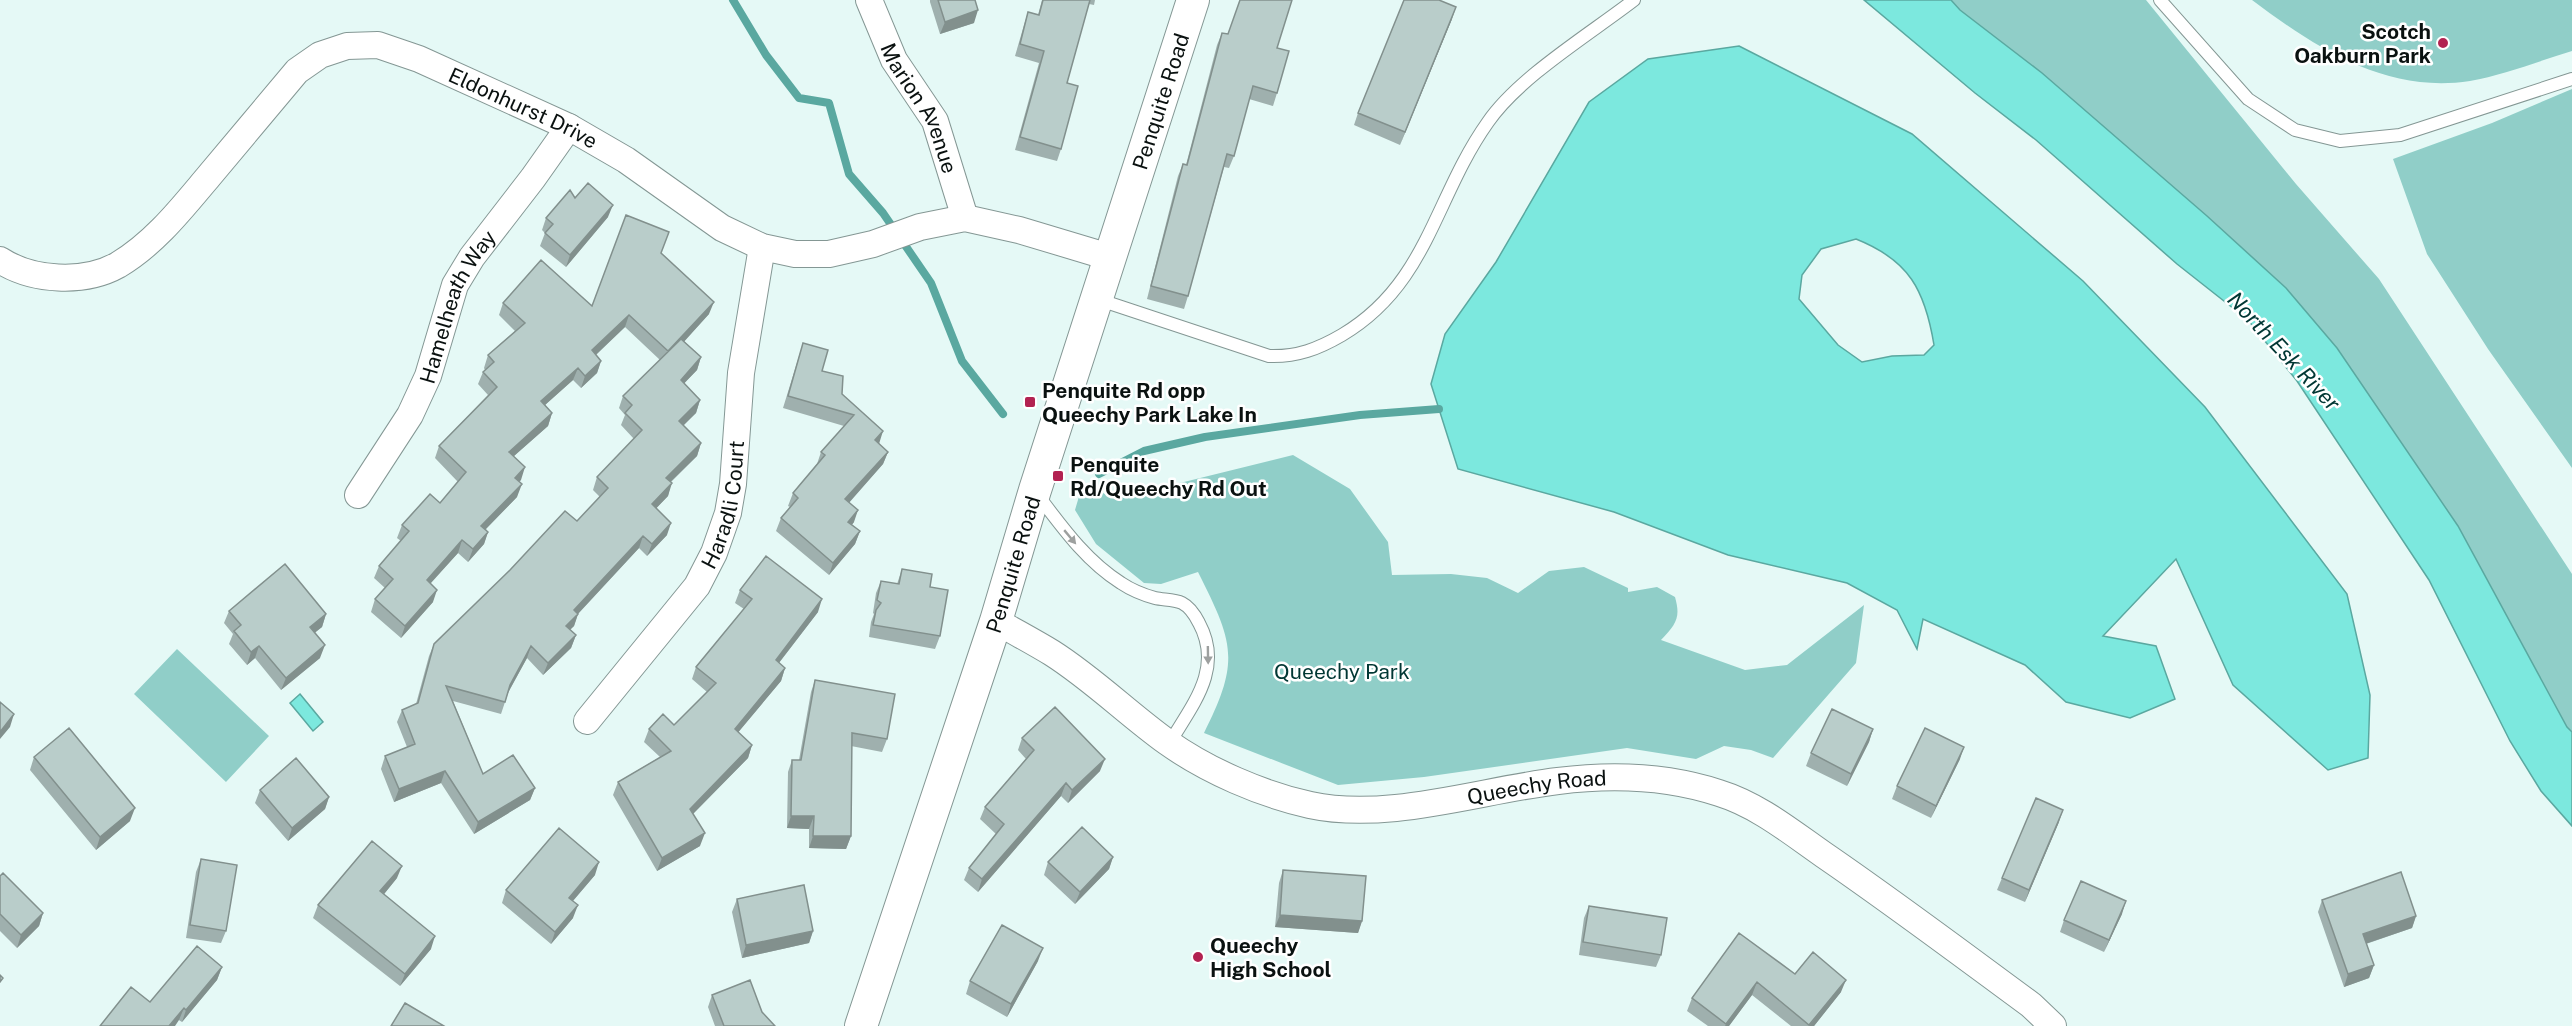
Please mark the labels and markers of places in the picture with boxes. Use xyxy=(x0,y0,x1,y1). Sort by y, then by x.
place label: Scotch Oakburn Park xyxy=(2294,19,2431,68)
marker: Scotch Oakburn Park xyxy=(2436,36,2450,50)
place label: Penquite Rd opp Queechy Park Lake In xyxy=(1042,378,1257,427)
marker: Penquite Rd opp Queechy Park Lake In xyxy=(1023,395,1037,409)
place label: Penquite Rd/Queechy Rd Out xyxy=(1070,452,1267,501)
marker: Penquite Rd/Queechy Rd Out xyxy=(1051,469,1065,483)
place label: Queechy High School xyxy=(1210,933,1332,982)
marker: Queechy High School xyxy=(1191,950,1205,964)

